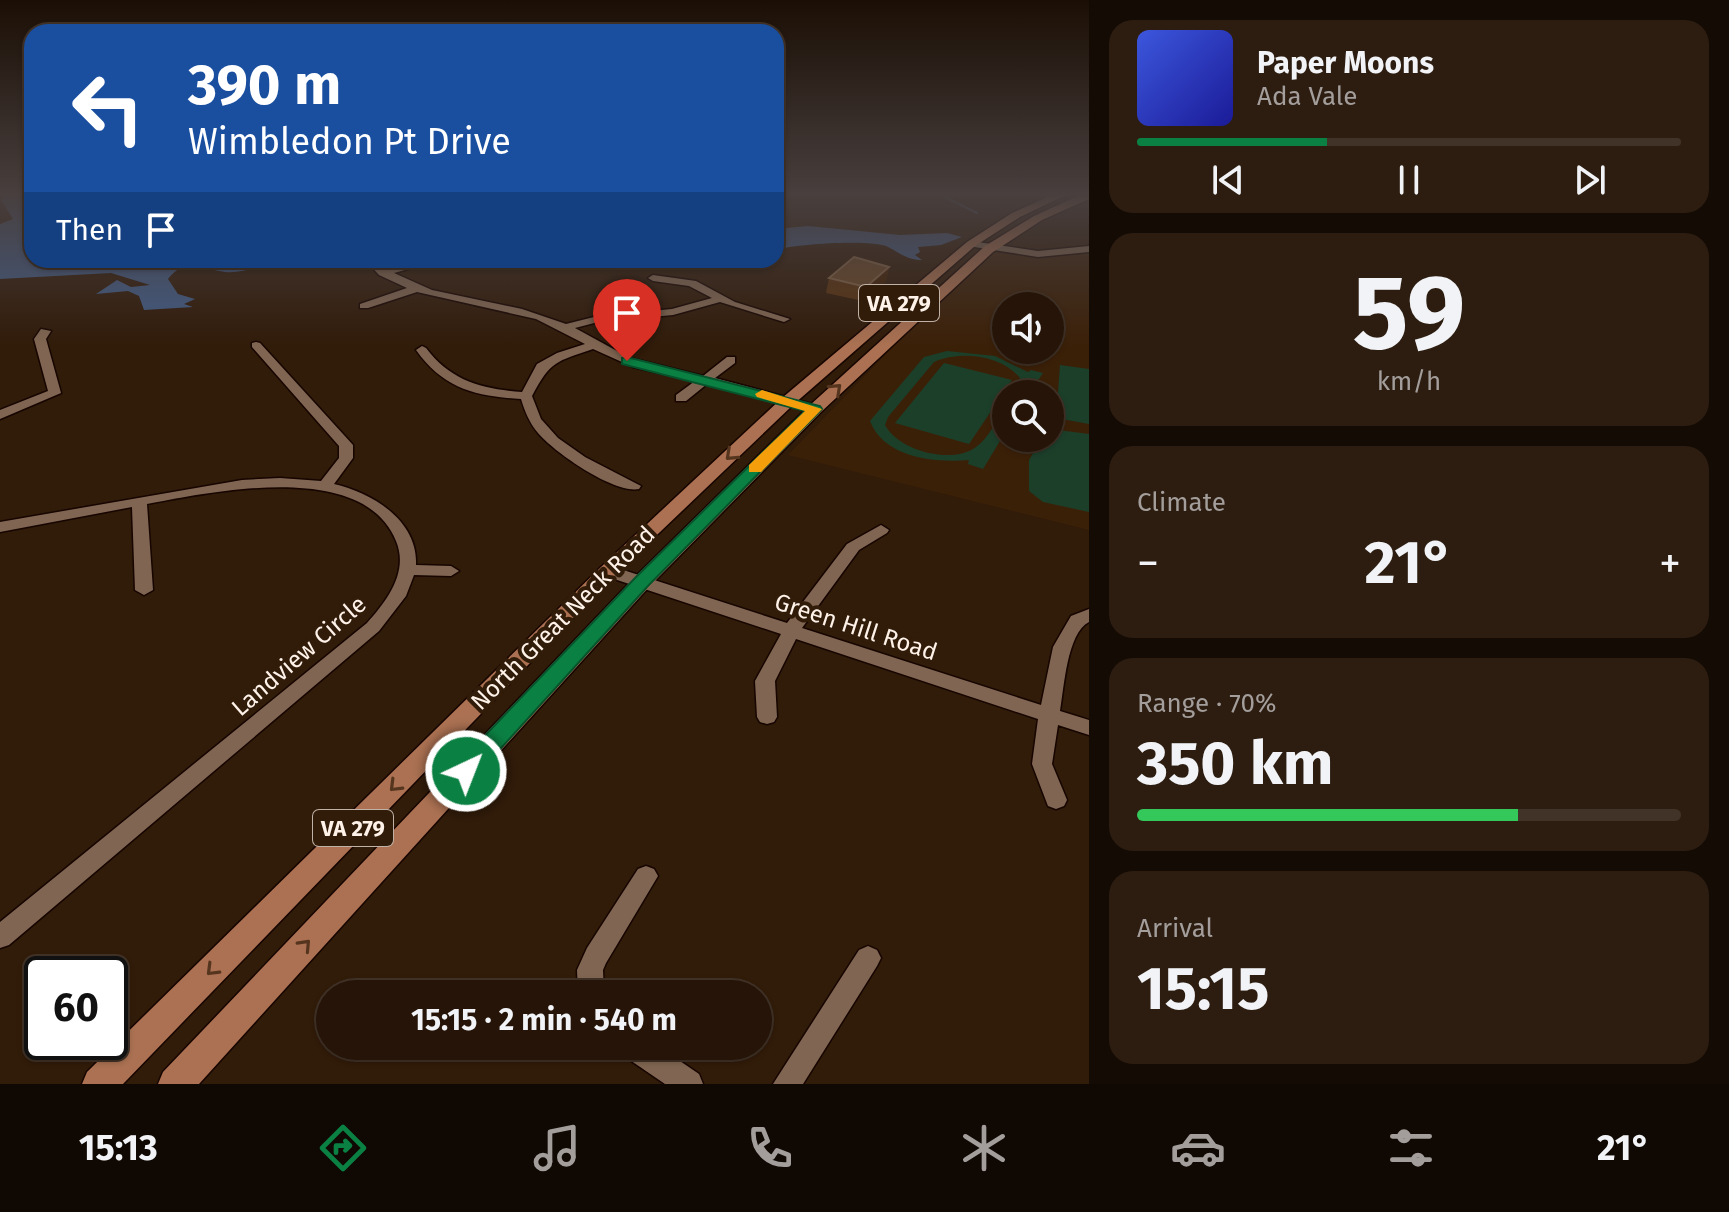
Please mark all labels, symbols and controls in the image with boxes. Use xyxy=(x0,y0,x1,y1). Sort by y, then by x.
text: Paper Moons xyxy=(1257,45,1434,81)
text: 390 m xyxy=(188,52,341,119)
icon: left xyxy=(56,56,160,160)
text: Ada Vale xyxy=(1257,81,1357,112)
text: Wimbledon Pt Drive xyxy=(188,120,511,164)
icon: previous xyxy=(1206,158,1250,202)
icon: pause xyxy=(1387,158,1431,202)
icon: next xyxy=(1568,158,1612,202)
icon: arrive xyxy=(139,208,183,252)
text: Then xyxy=(56,212,123,248)
text: 59 xyxy=(1353,251,1465,376)
pin xyxy=(593,279,661,361)
road number: VA 279 xyxy=(859,285,939,321)
icon: arrive xyxy=(605,291,649,335)
map controls xyxy=(992,292,1064,452)
button: sound xyxy=(992,292,1064,364)
text: km/h xyxy=(1377,366,1441,397)
button: search xyxy=(992,380,1064,452)
one-way arrow xyxy=(827,384,841,398)
one-way arrow xyxy=(726,445,741,459)
text: Climate xyxy=(1137,487,1226,518)
street label: North Great Neck Road xyxy=(465,520,661,716)
text: 21° xyxy=(1365,527,1453,599)
text: − xyxy=(1137,537,1159,590)
text: + xyxy=(1659,537,1681,590)
street label: Green Hill Road xyxy=(771,588,941,666)
street label: Landview Circle xyxy=(226,590,372,722)
text: Range · 70% xyxy=(1137,688,1276,719)
text: 350 km xyxy=(1137,728,1334,800)
position arrow xyxy=(424,729,508,813)
one-way arrow xyxy=(390,776,404,791)
road number: VA 279 xyxy=(313,810,393,846)
text: Arrival xyxy=(1137,913,1213,944)
one-way arrow xyxy=(295,940,310,954)
text: 15:15 xyxy=(1137,953,1269,1025)
speed limit sign: 60 xyxy=(24,956,128,1060)
one-way arrow xyxy=(207,961,221,975)
text: 15:15 · 2 min · 540 m xyxy=(411,1002,677,1038)
icon: directions xyxy=(315,1120,371,1176)
icon: music xyxy=(529,1120,585,1176)
icon: phone xyxy=(742,1120,798,1176)
icon: climate xyxy=(956,1120,1012,1176)
icon: car xyxy=(1170,1120,1226,1176)
icon: filters xyxy=(1383,1120,1439,1176)
text: 15:13 xyxy=(79,1126,158,1170)
text: 21° xyxy=(1597,1126,1650,1170)

